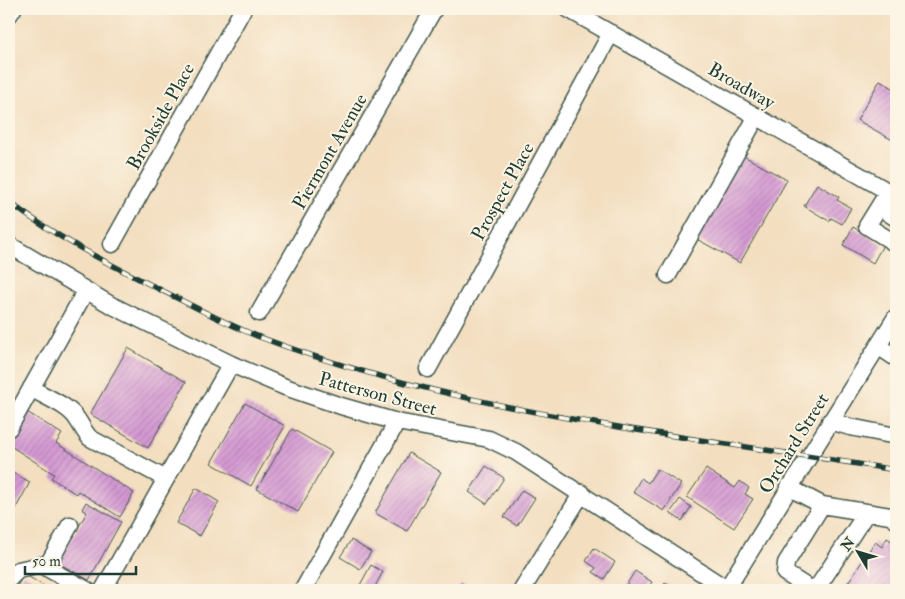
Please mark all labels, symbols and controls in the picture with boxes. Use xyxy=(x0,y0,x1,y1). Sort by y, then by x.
street label: Broadway xyxy=(704,57,780,115)
street label: Brookside Place xyxy=(122,59,200,174)
street label: Piermont Avenue xyxy=(287,89,373,214)
street label: Prospect Place xyxy=(466,138,541,245)
street label: Patterson Street xyxy=(316,367,439,421)
street label: Orchard Street xyxy=(753,389,834,498)
north arrow xyxy=(832,526,882,576)
text: N xyxy=(837,534,859,555)
scale bar xyxy=(25,544,136,576)
text: 50 m xyxy=(32,552,61,571)

